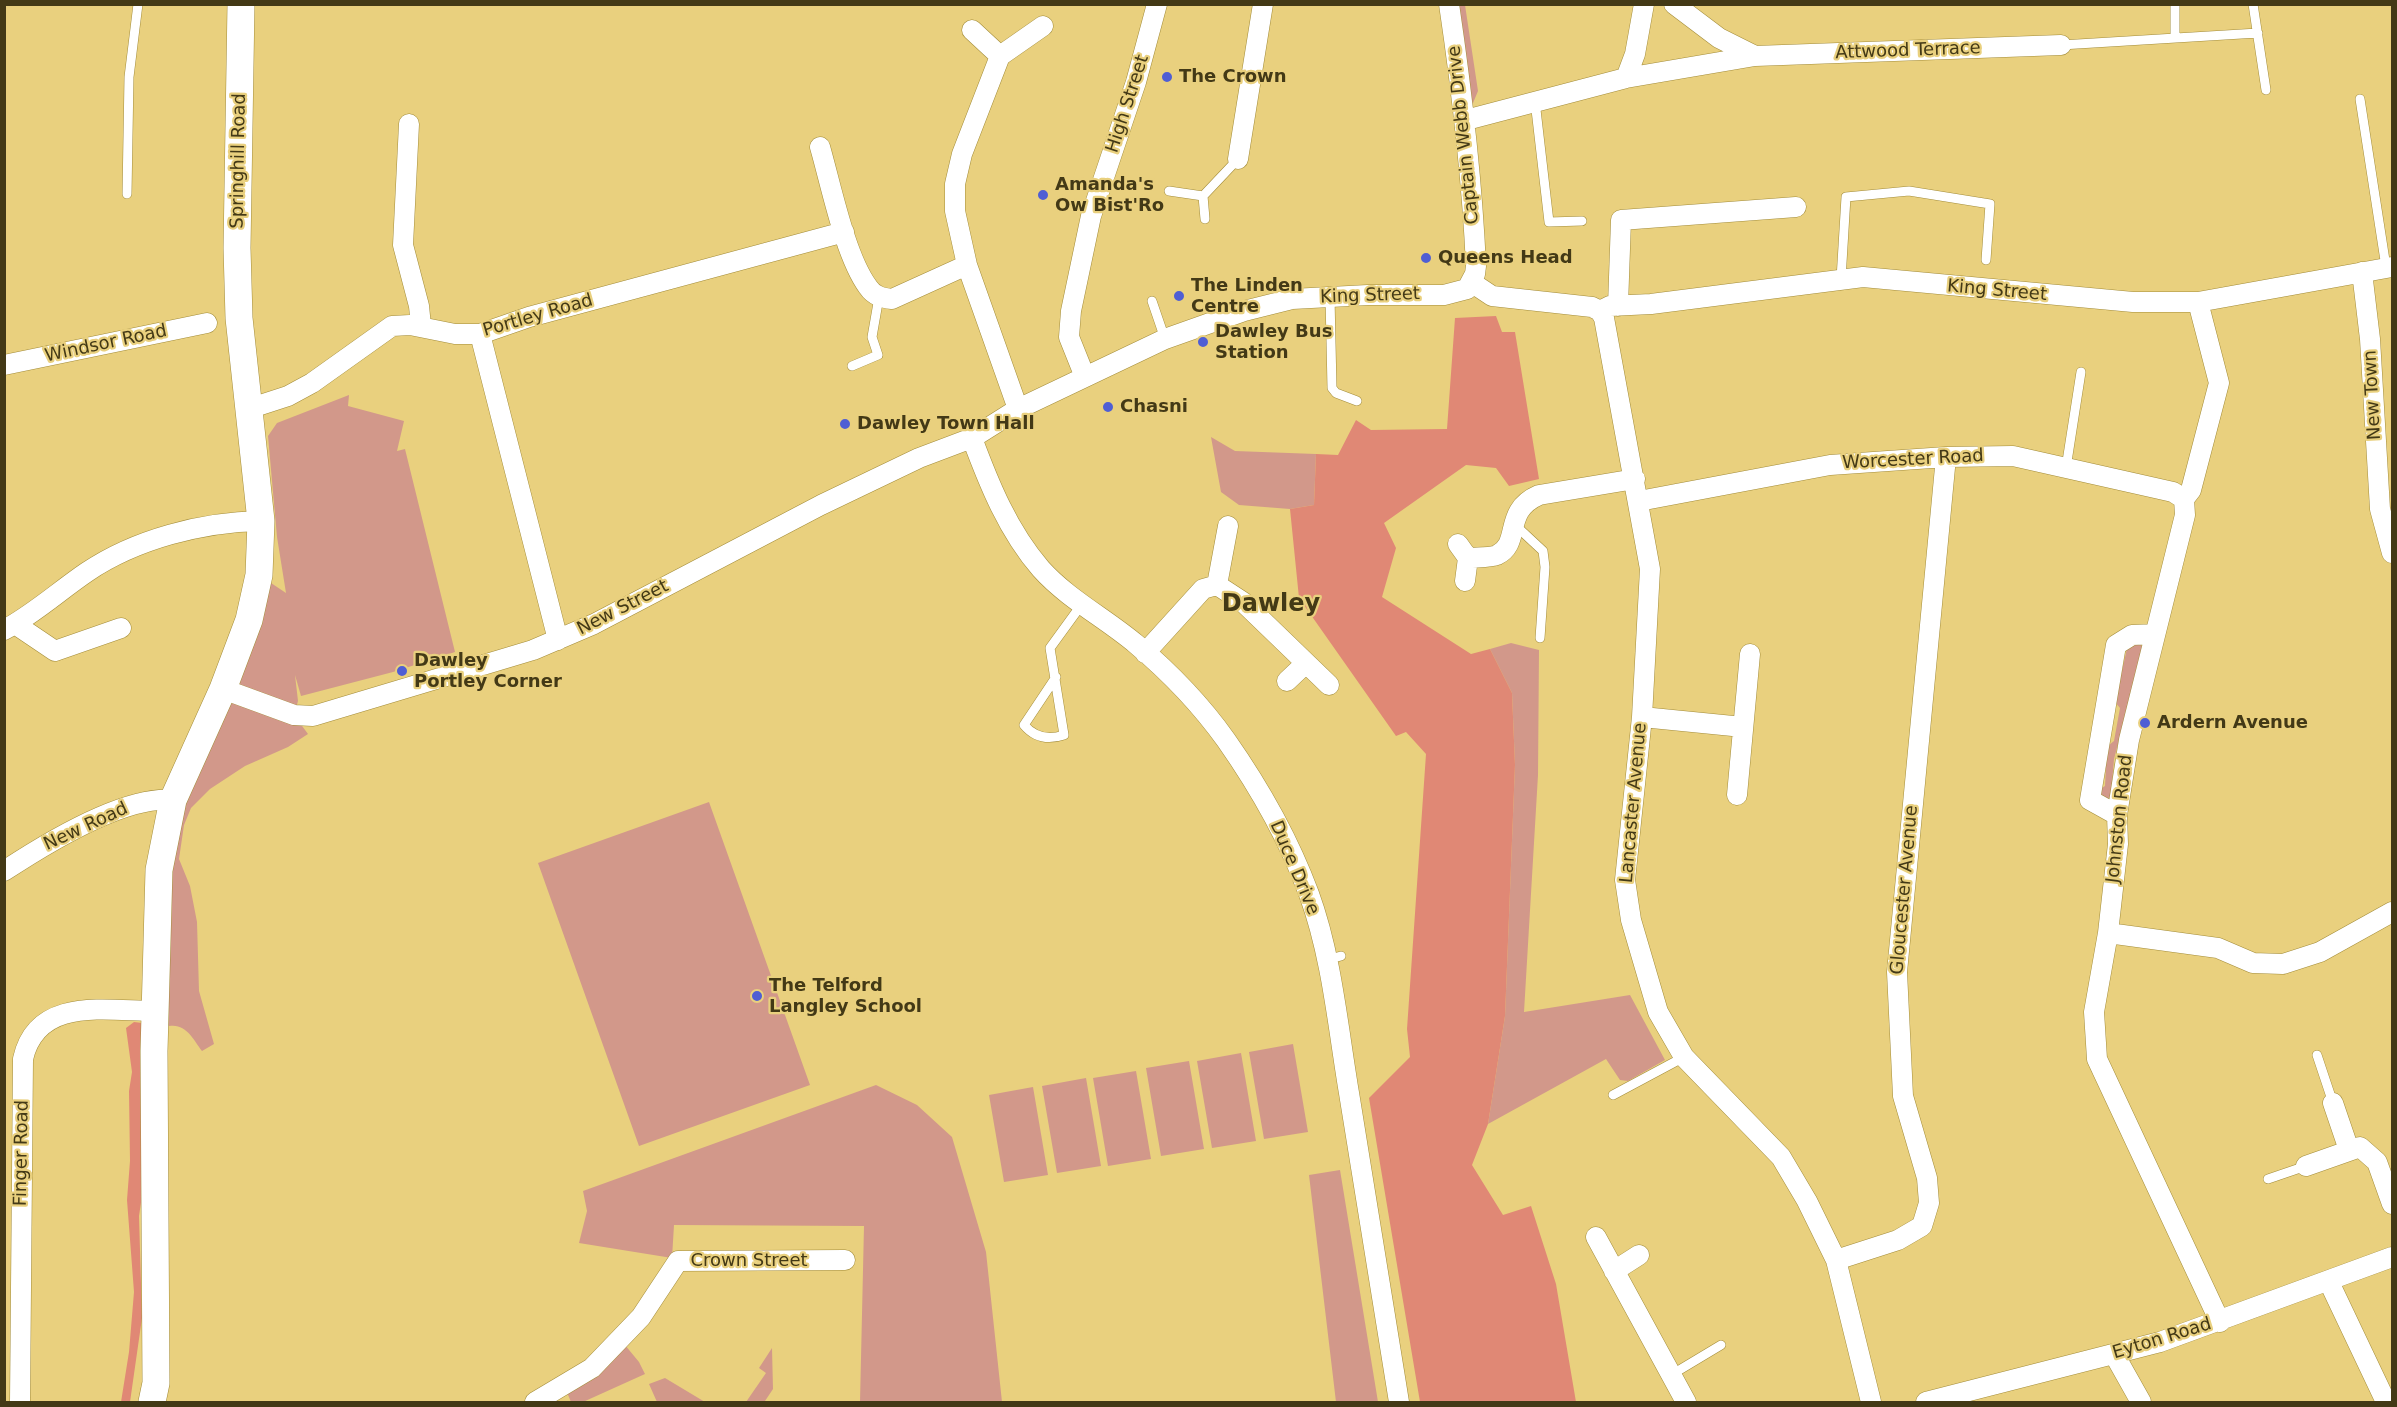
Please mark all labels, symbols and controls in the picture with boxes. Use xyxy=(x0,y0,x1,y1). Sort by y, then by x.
street label: Attwood Terrace xyxy=(1835,38,1981,64)
street label: Captain Webb Drive xyxy=(1444,45,1484,225)
street label: High Street xyxy=(1102,52,1154,156)
place label: The Crown xyxy=(1179,66,1286,88)
marker: The Crown xyxy=(1160,70,1174,84)
street label: Springhill Road xyxy=(227,93,251,229)
place label: Amanda's Ow Bist'Ro xyxy=(1055,174,1164,216)
marker: Amanda's Ow Bist'Ro xyxy=(1036,188,1050,202)
place label: Queens Head xyxy=(1438,247,1573,269)
marker: Queens Head xyxy=(1419,251,1433,265)
place label: The Linden Centre xyxy=(1191,275,1303,318)
street label: King Street xyxy=(1946,276,2048,306)
street label: King Street xyxy=(1320,283,1420,309)
marker: The Linden Centre xyxy=(1172,289,1186,303)
street label: Portley Road xyxy=(481,290,595,342)
street label: Windsor Road xyxy=(43,321,169,367)
place label: Dawley Bus Station xyxy=(1215,321,1332,364)
marker: Dawley Bus Station xyxy=(1196,335,1210,349)
street label: New Town xyxy=(2360,349,2386,441)
place label: Chasni xyxy=(1120,396,1188,418)
marker: Chasni xyxy=(1101,400,1115,414)
place label: Dawley Town Hall xyxy=(857,413,1035,435)
marker: Dawley Town Hall xyxy=(838,417,852,431)
street label: Worcester Road xyxy=(1842,446,1984,474)
street label: New Street xyxy=(574,576,672,640)
district label: Dawley xyxy=(1222,591,1320,619)
place label: Dawley Portley Corner xyxy=(414,650,562,692)
marker: Dawley Portley Corner xyxy=(395,664,409,678)
place label: Ardern Avenue xyxy=(2157,712,2308,734)
marker: Ardern Avenue xyxy=(2138,716,2152,730)
street label: Lancaster Avenue xyxy=(1616,722,1652,884)
street label: Johnston Road xyxy=(2103,754,2137,884)
street label: New Road xyxy=(41,798,131,856)
street label: Gloucester Avenue xyxy=(1887,804,1923,976)
street label: Duce Drive xyxy=(1265,818,1323,918)
place label: The Telford Langley School xyxy=(769,975,922,1018)
marker: The Telford Langley School xyxy=(750,989,764,1003)
street label: Finger Road xyxy=(10,1100,34,1206)
street label: Crown Street xyxy=(690,1250,808,1272)
street label: Eyton Road xyxy=(2110,1314,2214,1364)

